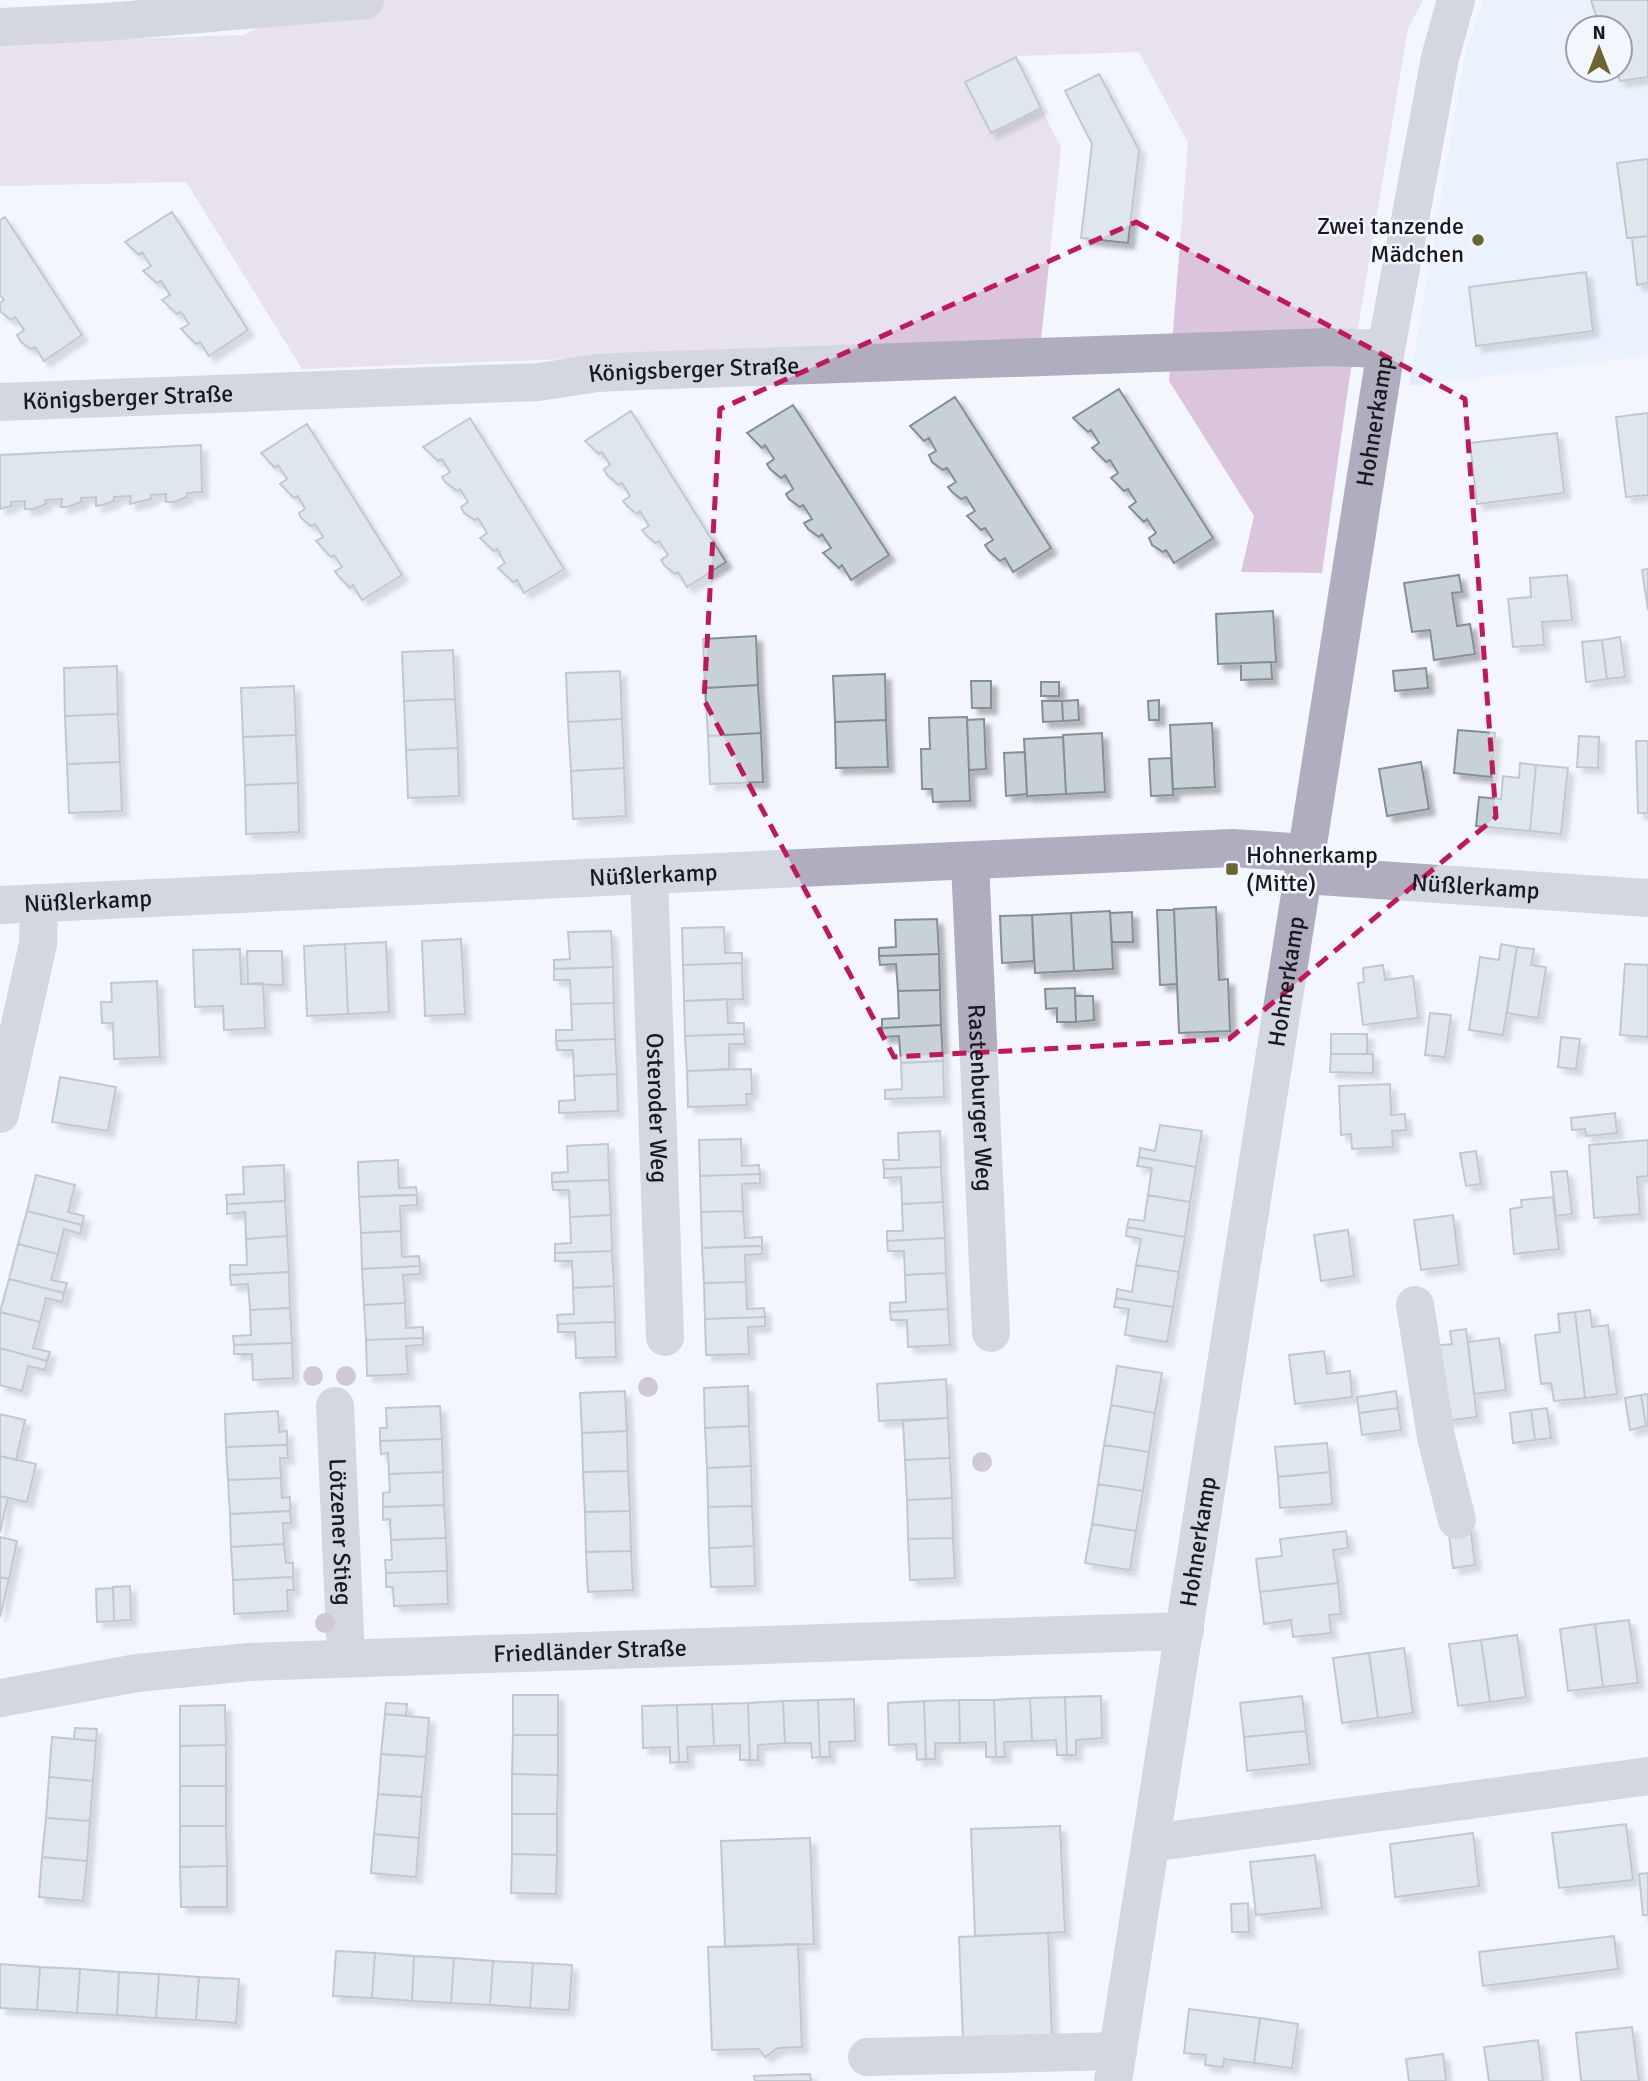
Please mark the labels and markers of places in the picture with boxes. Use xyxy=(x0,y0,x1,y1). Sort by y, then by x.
place label: Zwei tanzende Mädchen xyxy=(1317,211,1464,269)
marker: Zwei tanzende Mädchen xyxy=(1470,232,1486,248)
place label: Hohnerkamp (Mitte) xyxy=(1246,840,1378,898)
marker: Hohnerkamp (Mitte) xyxy=(1224,861,1240,877)

